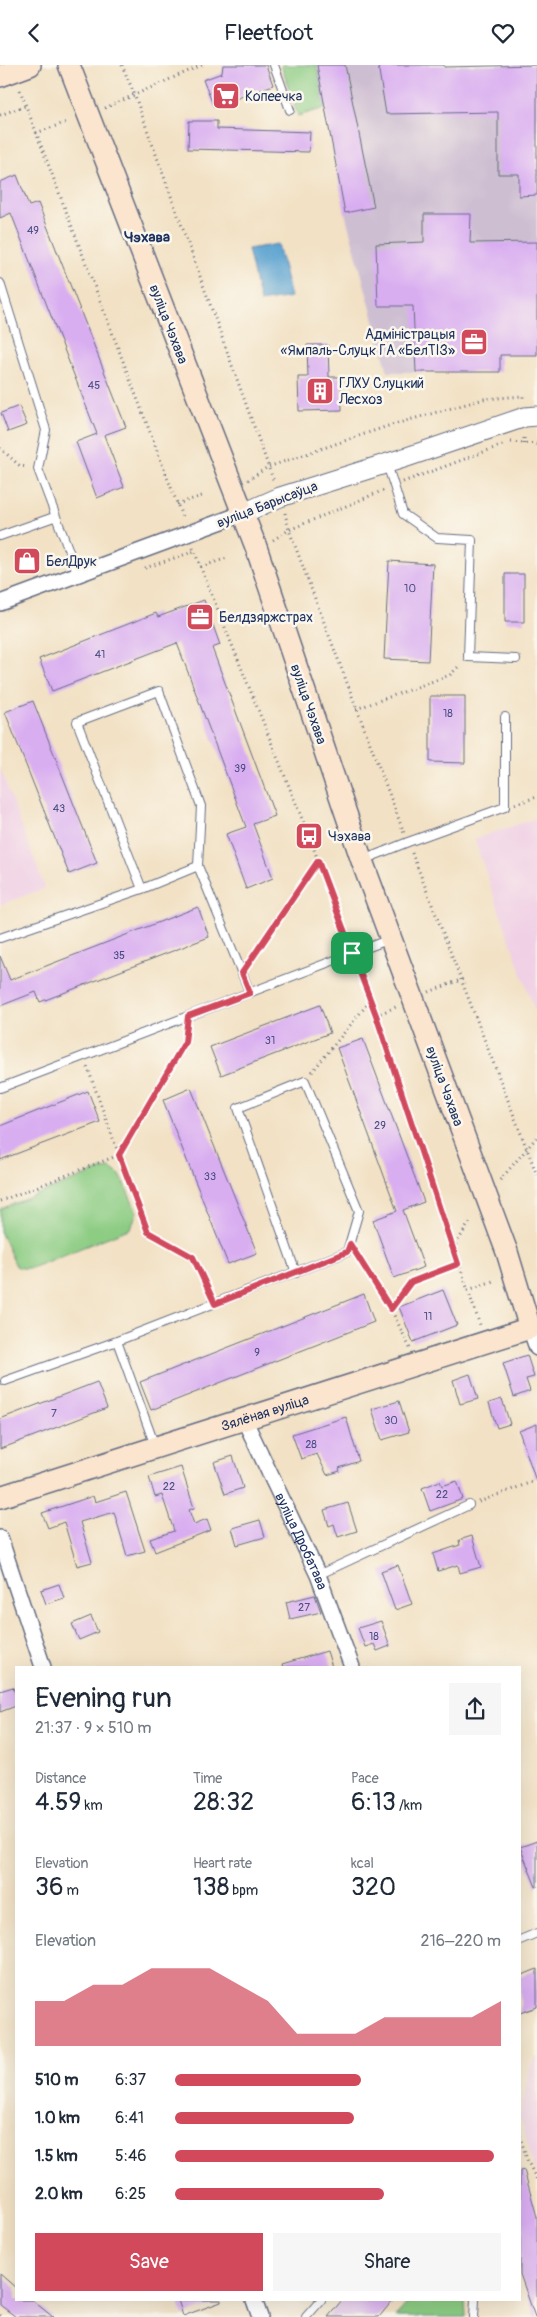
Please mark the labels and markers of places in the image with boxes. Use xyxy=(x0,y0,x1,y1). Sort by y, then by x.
supermarket icon: Копеечка xyxy=(211,81,241,111)
place label: Копеечка xyxy=(245,88,302,105)
place label: Адміністрацыя «Ямпаль-Слуцк ГА «БелТІЗ» xyxy=(281,326,455,359)
office icon: Адміністрацыя «Ямпаль-Слуцк ГА «БелТІЗ» xyxy=(459,327,489,357)
place label: ГЛХУ Слуцкий Лесхоз xyxy=(338,375,424,408)
building icon: ГЛХУ Слуцкий Лесхоз xyxy=(305,376,335,406)
shop icon: БелДрук xyxy=(12,546,42,576)
place label: БелДрук xyxy=(46,553,97,570)
office icon: Белдзяржстрах xyxy=(185,602,215,632)
place label: Белдзяржстрах xyxy=(219,609,313,626)
bus stop icon: Чэхава xyxy=(294,821,324,851)
place label: Чэхава xyxy=(328,828,371,845)
pin xyxy=(331,932,373,974)

